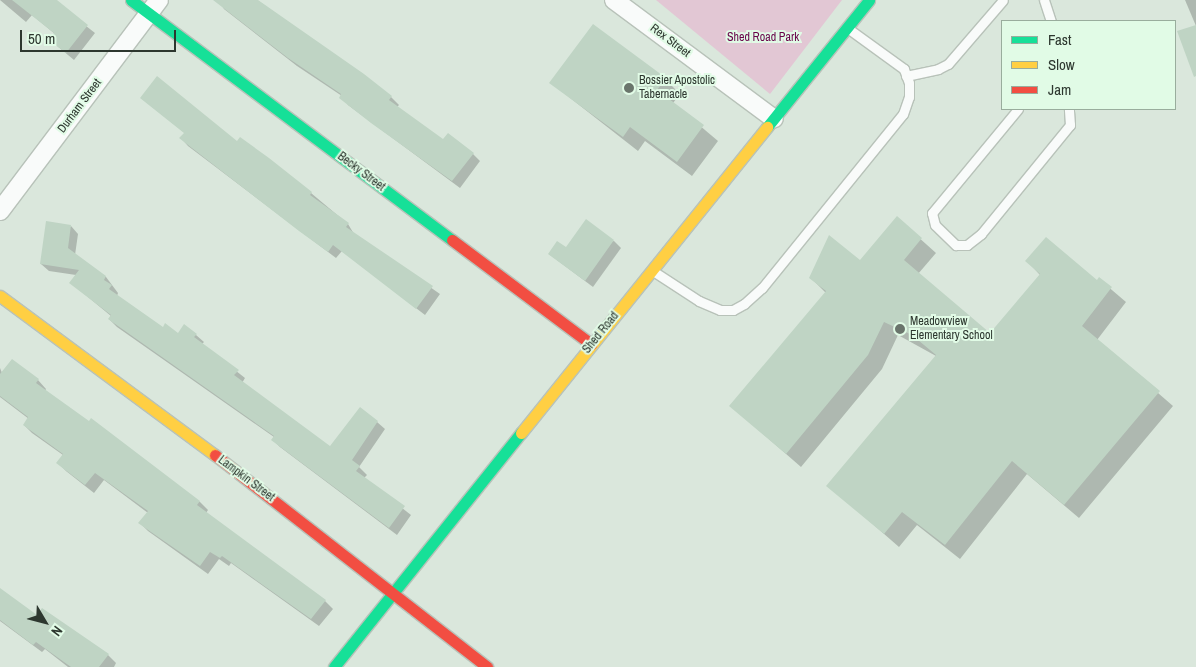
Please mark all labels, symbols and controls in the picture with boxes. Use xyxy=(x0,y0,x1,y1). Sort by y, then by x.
scale bar xyxy=(22,20,179,52)
legend xyxy=(1001,20,1176,110)
street label: Rex Street xyxy=(647,21,693,61)
text: 50 m xyxy=(28,28,55,49)
text: Fast xyxy=(1048,29,1071,50)
park label: Shed Road Park xyxy=(727,31,799,45)
text: Slow xyxy=(1048,54,1075,75)
place label: Bossier Apostolic Tabernacle xyxy=(639,74,716,102)
street label: Durham Street xyxy=(55,76,105,136)
text: Jam xyxy=(1048,79,1071,100)
marker: Bossier Apostolic Tabernacle xyxy=(623,82,635,94)
street label: Becky Street xyxy=(334,149,388,195)
street label: Shed Road xyxy=(580,309,622,357)
place label: Meadowview Elementary School xyxy=(910,315,993,343)
marker: Meadowview Elementary School xyxy=(894,323,906,335)
street label: Lampkin Street xyxy=(215,453,277,505)
north arrow xyxy=(20,597,70,647)
text: N xyxy=(47,622,67,640)

